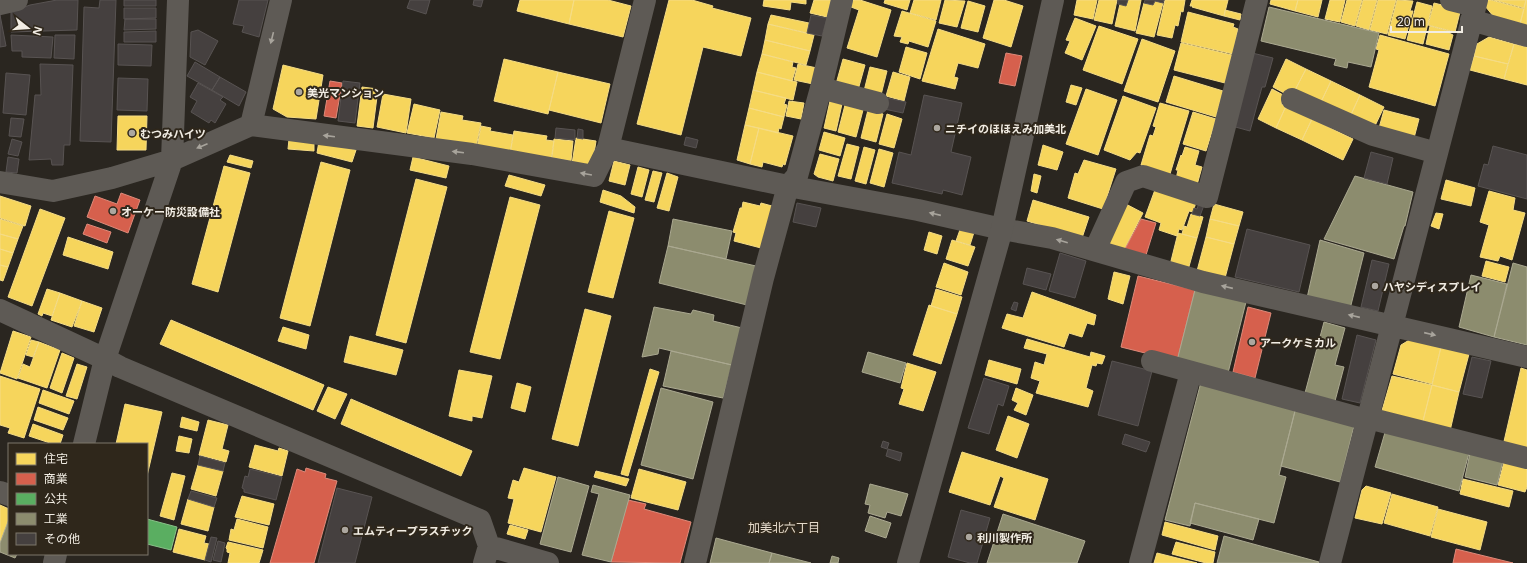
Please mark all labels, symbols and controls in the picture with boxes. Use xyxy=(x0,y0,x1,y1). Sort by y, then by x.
north arrow xyxy=(8,8,48,48)
scale bar xyxy=(1391,8,1462,34)
text: 20 m xyxy=(1397,13,1425,30)
text: N xyxy=(30,25,47,38)
one-way arrow xyxy=(269,32,275,44)
place label: 美光マンション xyxy=(307,85,384,100)
marker: 美光マンション xyxy=(294,87,304,97)
place label: ニチイのほほえみ加美北 xyxy=(945,121,1066,136)
marker: ニチイのほほえみ加美北 xyxy=(932,123,942,133)
place label: むつみハイツ xyxy=(140,126,206,141)
marker: むつみハイツ xyxy=(127,128,137,138)
one-way arrow xyxy=(323,133,335,139)
one-way arrow xyxy=(196,144,208,150)
one-way arrow xyxy=(452,149,464,156)
one-way arrow xyxy=(580,171,592,177)
place label: オーケー防災設備社 xyxy=(121,204,220,219)
marker: オーケー防災設備社 xyxy=(108,206,118,216)
one-way arrow xyxy=(929,210,941,216)
one-way arrow xyxy=(1056,238,1068,244)
place label: ハヤシディスプレイ xyxy=(1383,279,1481,294)
marker: ハヤシディスプレイ xyxy=(1370,281,1380,291)
one-way arrow xyxy=(1221,284,1234,290)
one-way arrow xyxy=(1348,313,1360,319)
one-way arrow xyxy=(1424,332,1436,338)
place label: アークケミカル xyxy=(1260,335,1336,350)
marker: アークケミカル xyxy=(1247,337,1257,347)
legend xyxy=(8,443,148,555)
text: 住宅 xyxy=(44,450,68,467)
text: 商業 xyxy=(44,470,68,487)
text: 公共 xyxy=(44,490,68,507)
text: 工業 xyxy=(44,510,68,527)
district label: 加美北六丁目 xyxy=(748,519,820,536)
place label: エムティープラスチック xyxy=(353,523,472,538)
marker: エムティープラスチック xyxy=(340,525,350,535)
text: その他 xyxy=(44,530,80,547)
place label: 利川製作所 xyxy=(977,530,1032,545)
marker: 利川製作所 xyxy=(964,532,974,542)

